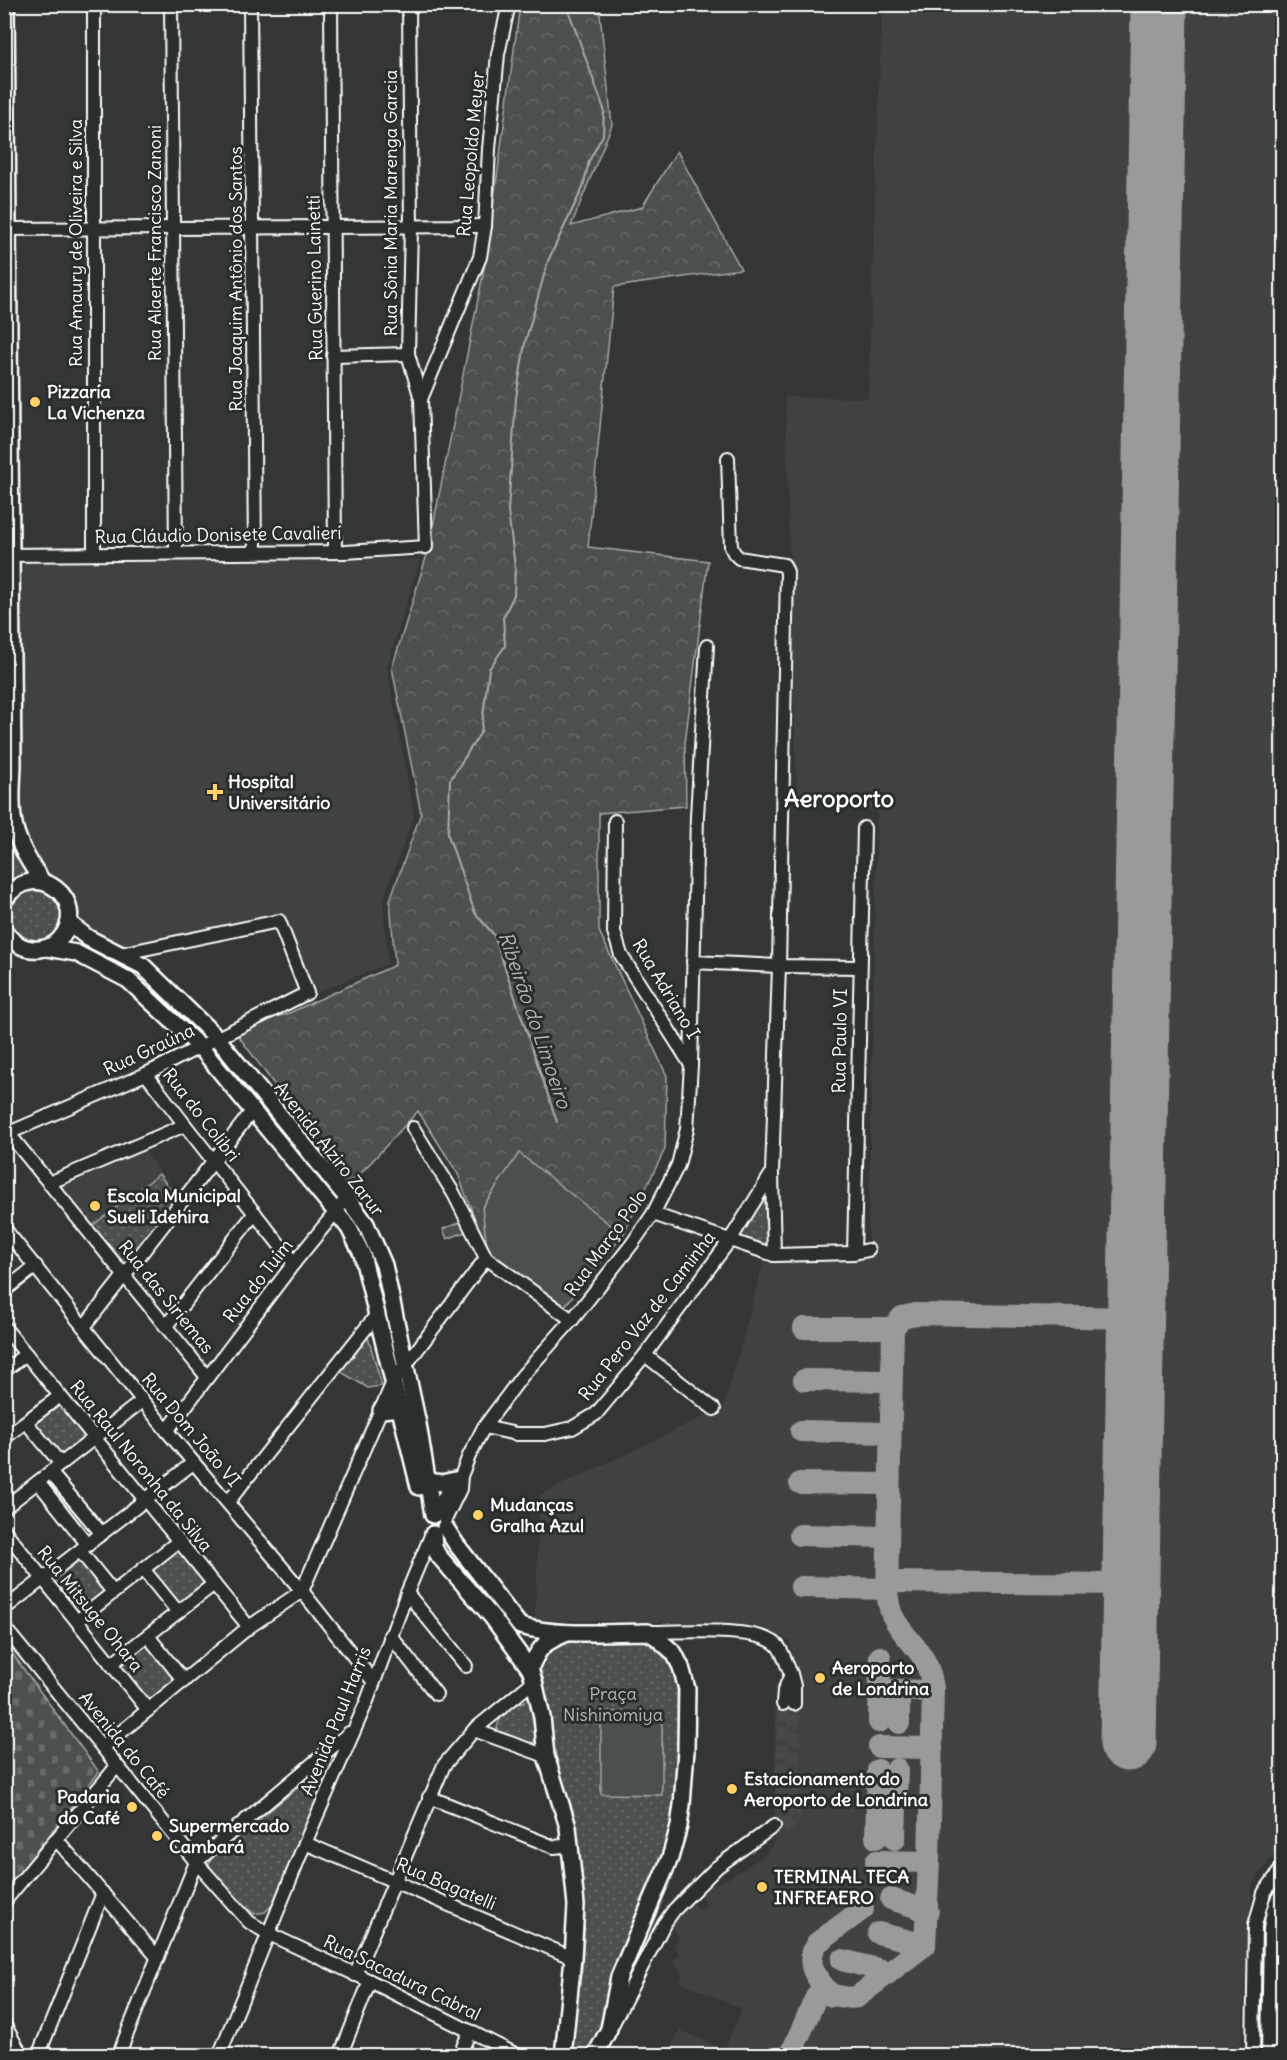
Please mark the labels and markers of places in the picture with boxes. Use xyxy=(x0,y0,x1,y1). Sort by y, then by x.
place label: Pizzaria La Vichenza xyxy=(47,380,145,424)
marker: Pizzaria La Vichenza xyxy=(28,395,42,409)
place label: Hospital Universitário xyxy=(228,770,330,814)
marker: Hospital Universitário xyxy=(206,783,224,801)
place label: Escola Municipal Sueli Idehira xyxy=(107,1184,241,1228)
marker: Escola Municipal Sueli Idehira xyxy=(88,1199,102,1213)
place label: Mudanças Gralha Azul xyxy=(490,1493,584,1537)
marker: Mudanças Gralha Azul xyxy=(471,1508,485,1522)
place label: Aeroporto de Londrina xyxy=(832,1656,929,1700)
marker: Aeroporto de Londrina xyxy=(813,1671,827,1685)
place label: Estacionamento do Aeroporto de Londrina xyxy=(744,1767,928,1811)
marker: Estacionamento do Aeroporto de Londrina xyxy=(725,1782,739,1796)
place label: Padaria do Café xyxy=(57,1785,120,1829)
marker: Padaria do Café xyxy=(125,1800,139,1814)
place label: Supermercado Cambará xyxy=(169,1814,289,1858)
marker: Supermercado Cambará xyxy=(150,1829,164,1843)
place label: TERMINAL TECA INFREAERO xyxy=(774,1865,910,1909)
marker: TERMINAL TECA INFREAERO xyxy=(755,1880,769,1894)

